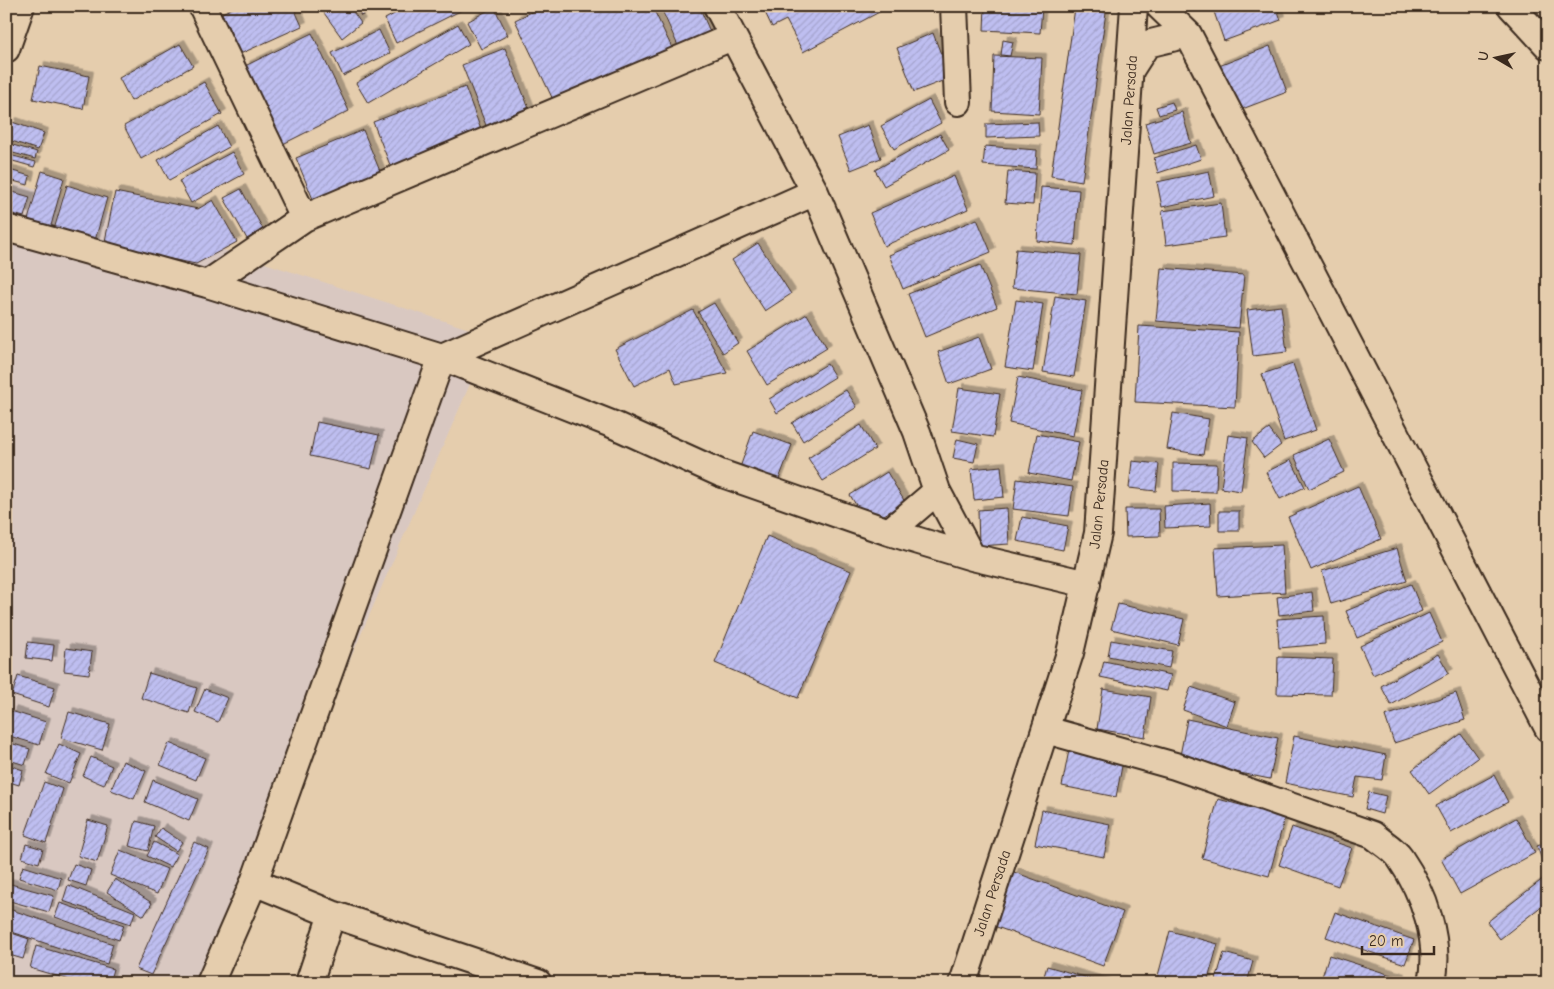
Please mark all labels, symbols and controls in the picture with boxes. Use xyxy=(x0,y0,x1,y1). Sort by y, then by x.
north arrow xyxy=(1472,32,1522,82)
text: U xyxy=(1475,50,1493,62)
street label: Jalan Persada xyxy=(1117,55,1141,145)
street label: Jalan Persada xyxy=(1085,458,1113,550)
street label: Jalan Persada xyxy=(970,848,1014,938)
scale bar xyxy=(1362,924,1434,956)
text: 20 m xyxy=(1369,932,1403,950)

